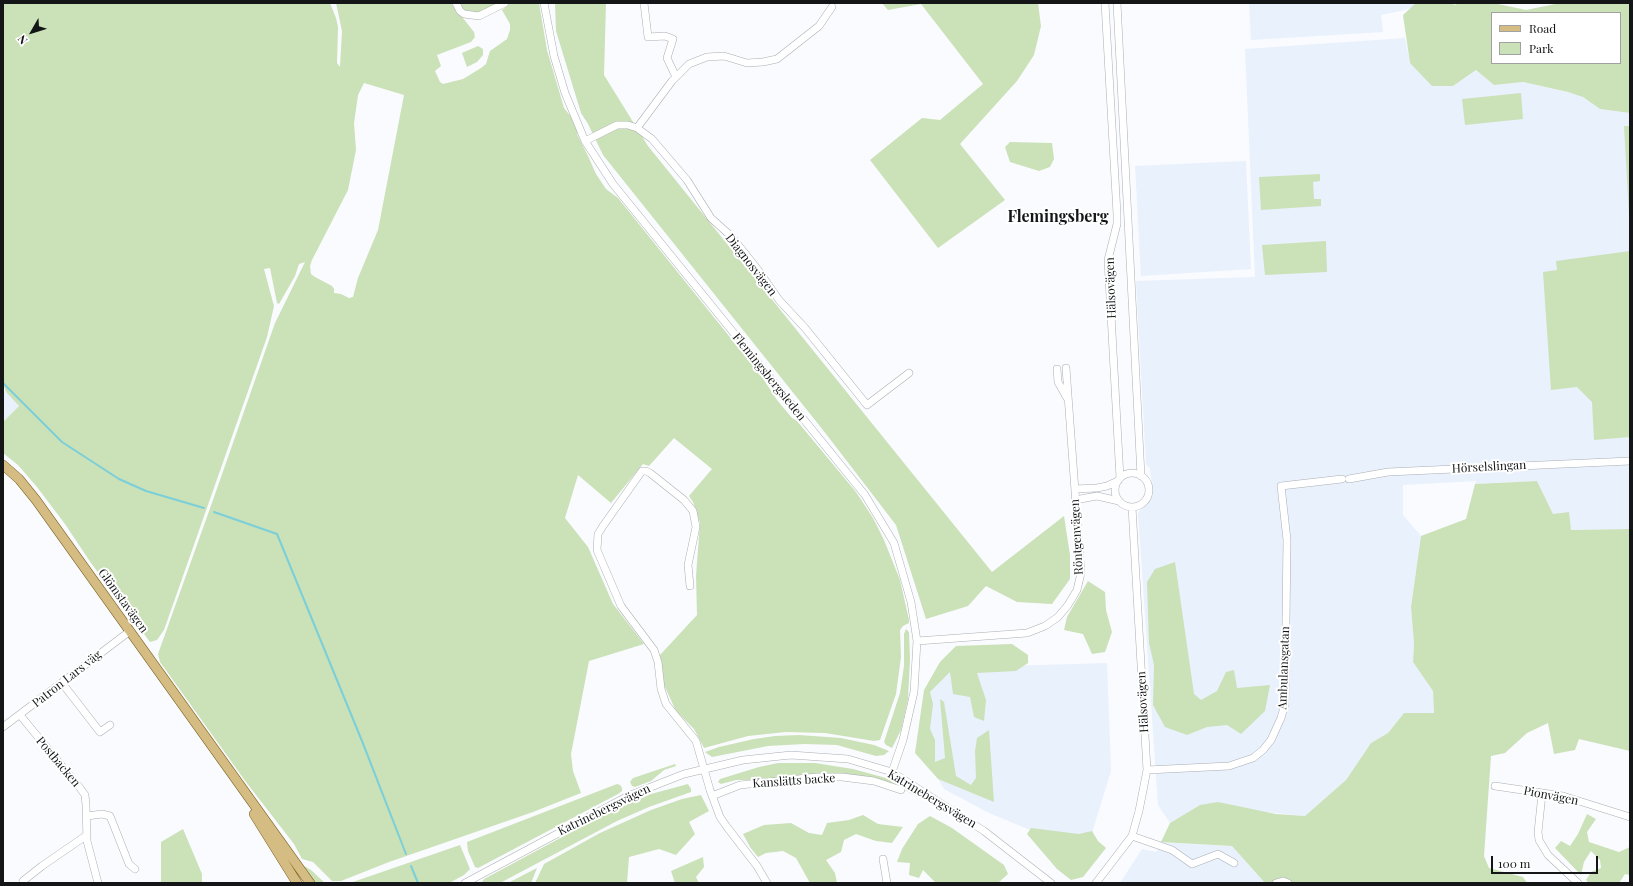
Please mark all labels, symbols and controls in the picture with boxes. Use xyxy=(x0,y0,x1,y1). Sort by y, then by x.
north arrow xyxy=(12,12,52,52)
legend xyxy=(1491,12,1621,64)
text: Road xyxy=(1529,20,1556,36)
text: N xyxy=(14,32,31,48)
text: Park xyxy=(1529,40,1554,56)
district label: Flemingsberg xyxy=(1007,207,1109,227)
street label: Diagnosvägen xyxy=(722,231,780,299)
street label: Hälsovägen xyxy=(1103,257,1119,319)
street label: Flemingsbergsleden xyxy=(729,330,809,424)
street label: Hörselslingan xyxy=(1451,458,1527,476)
street label: Röntgenvägen xyxy=(1068,499,1086,575)
street label: Glömstavägen xyxy=(95,566,151,636)
street label: Ambulansgatan xyxy=(1275,626,1293,710)
street label: Patron Lars väg xyxy=(30,648,104,710)
street label: Hälsovägen xyxy=(1134,671,1152,733)
street label: Postbacken xyxy=(33,734,83,790)
street label: Katrinebergsvägen xyxy=(885,767,979,831)
street label: Kanslätts backe xyxy=(752,771,836,791)
street label: Katrinebergsvägen xyxy=(555,781,653,839)
street label: Pionvägen xyxy=(1522,784,1580,808)
scale bar xyxy=(1493,848,1600,874)
text: 100 m xyxy=(1498,855,1530,871)

